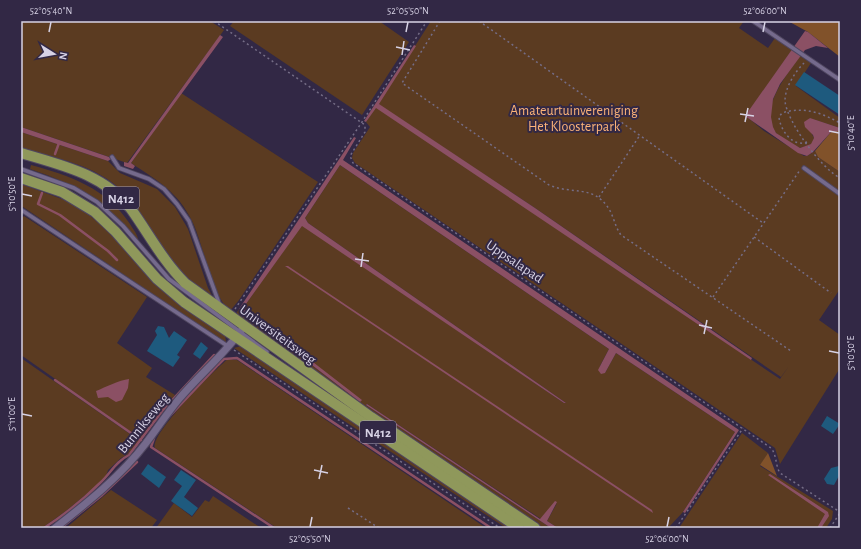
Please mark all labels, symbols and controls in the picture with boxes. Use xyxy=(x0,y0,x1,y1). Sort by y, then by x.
text: 52°05'40"N xyxy=(30,6,72,16)
text: 52°05'50"N xyxy=(387,6,429,16)
text: 52°06'00"N xyxy=(743,6,787,16)
north arrow xyxy=(34,34,74,74)
text: N xyxy=(57,51,69,61)
park label: Amateurtuinvereniging Het Kloosterpark xyxy=(510,104,638,134)
text: 5°10'40"E xyxy=(846,115,856,151)
text: 5°10'50"E xyxy=(7,177,17,211)
road number: N412 xyxy=(103,187,139,209)
street label: Uppsalapad xyxy=(484,238,545,286)
street label: Universiteitsweg xyxy=(237,303,318,367)
text: 5°10'50"E xyxy=(846,336,856,370)
street label: Bunnikseweg xyxy=(115,391,172,456)
text: 5°11'00"E xyxy=(7,397,17,431)
road number: N412 xyxy=(360,421,396,443)
text: 52°05'50"N xyxy=(289,534,331,544)
text: 52°06'00"N xyxy=(645,534,689,544)

